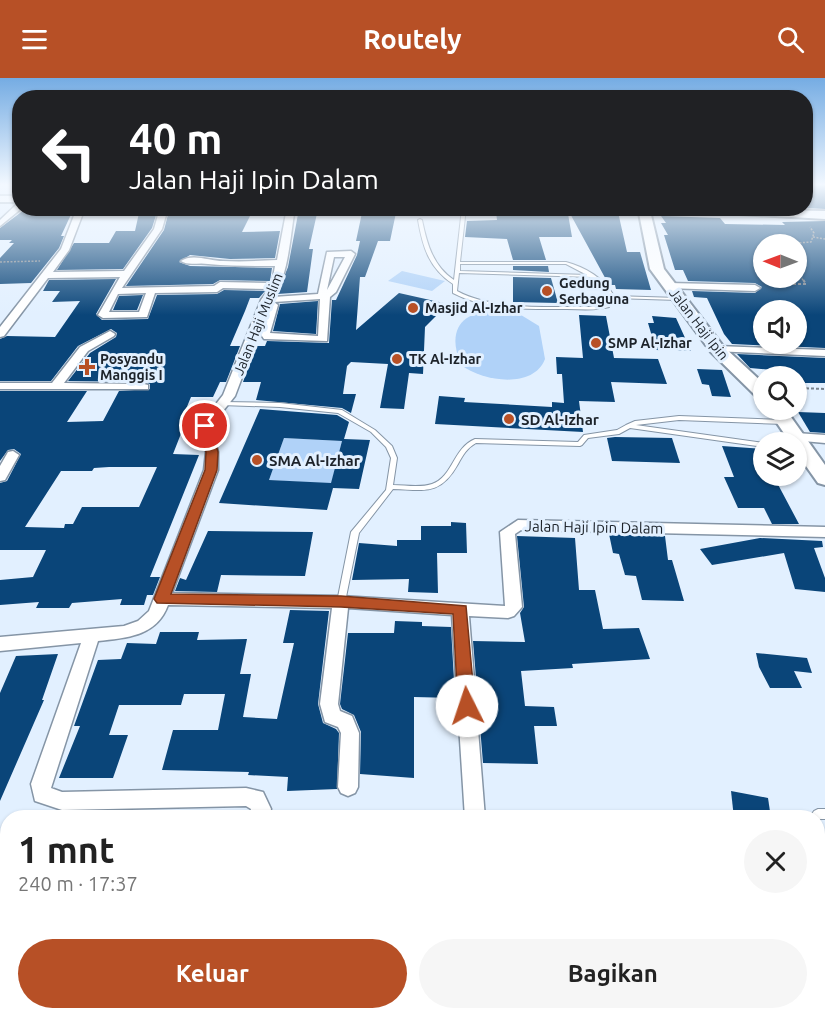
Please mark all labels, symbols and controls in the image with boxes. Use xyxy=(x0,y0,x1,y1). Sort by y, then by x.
icon: menu xyxy=(18,23,51,56)
icon: search xyxy=(774,23,807,56)
text: Routely xyxy=(363,24,462,54)
icon: left xyxy=(30,114,108,192)
text: 40 m xyxy=(129,115,223,162)
text: Jalan Haji Ipin Dalam xyxy=(129,164,379,194)
north arrow xyxy=(753,234,807,288)
map controls xyxy=(753,234,807,486)
street label: Jalan Haji Muslim xyxy=(230,271,286,377)
place label: Gedung Serbaguna xyxy=(559,275,629,307)
marker: Gedung Serbaguna xyxy=(540,284,554,298)
street label: Jalan Haji Ipin xyxy=(666,285,732,363)
place label: Masjid Al-Izhar xyxy=(425,300,523,316)
button: sound xyxy=(753,300,807,354)
marker: Masjid Al-Izhar xyxy=(406,301,420,315)
place label: SMP Al-Izhar xyxy=(608,335,692,351)
marker: SMP Al-Izhar xyxy=(589,336,603,350)
place label: Posyandu Manggis I xyxy=(100,351,163,383)
place label: TK Al-Izhar xyxy=(409,351,482,367)
marker: TK Al-Izhar xyxy=(390,352,404,366)
marker: Posyandu Manggis I xyxy=(78,358,96,376)
button: search xyxy=(753,366,807,420)
pin xyxy=(179,400,230,451)
icon: arrive xyxy=(188,409,221,442)
place label: SD Al-Izhar xyxy=(521,411,600,428)
marker: SD Al-Izhar xyxy=(502,412,516,426)
button: layers xyxy=(753,432,807,486)
place label: SMA Al-Izhar xyxy=(269,452,361,469)
marker: SMA Al-Izhar xyxy=(250,453,264,467)
street label: Jalan Haji Ipin Dalam xyxy=(524,517,664,537)
position arrow xyxy=(435,674,499,738)
text: 1 mnt xyxy=(18,829,114,870)
button: close xyxy=(744,830,807,893)
text: 240 m · 17:37 xyxy=(18,872,138,895)
button: Keluar xyxy=(18,939,407,1008)
button: Bagikan xyxy=(419,939,807,1008)

